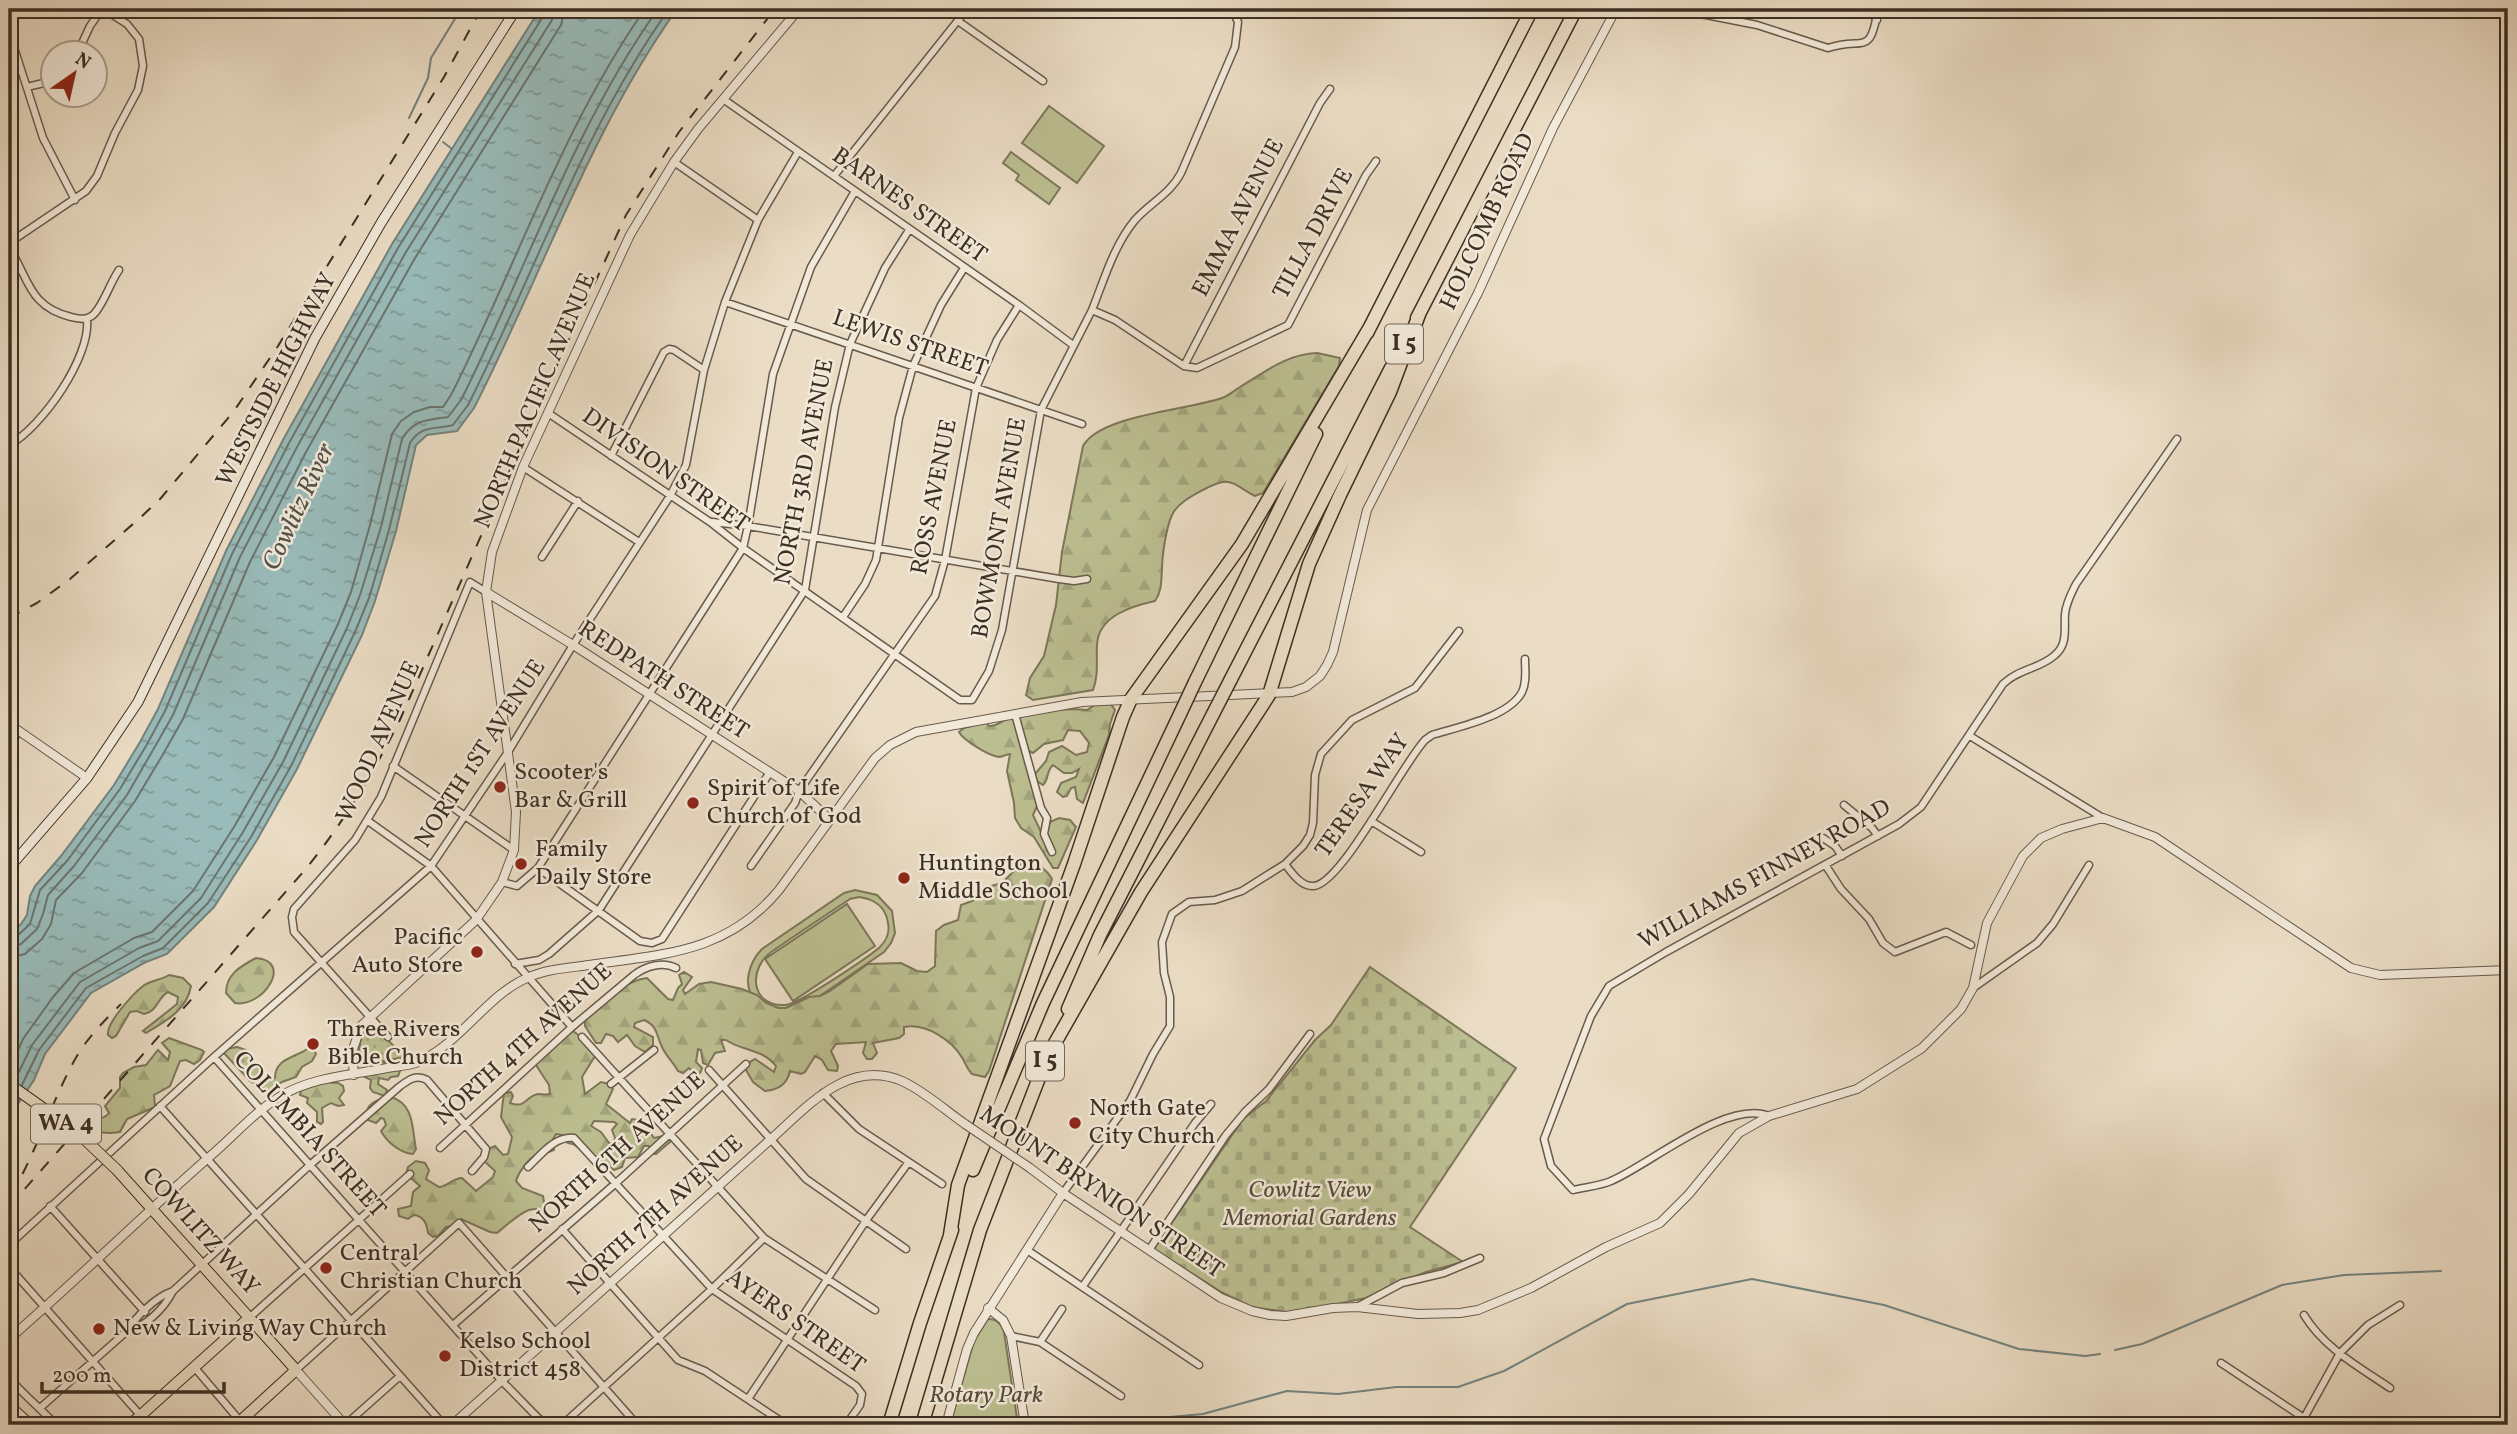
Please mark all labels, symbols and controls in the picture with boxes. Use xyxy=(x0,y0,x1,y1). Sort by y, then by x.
north arrow xyxy=(38,38,108,108)
text: N xyxy=(69,47,96,76)
street label: HOLCOMB ROAD xyxy=(1432,128,1544,316)
street label: EMMA AVENUE xyxy=(1184,133,1294,303)
street label: BARNES STREET xyxy=(825,140,993,272)
street label: TILLA DRIVE xyxy=(1265,163,1363,305)
street label: WESTSIDE HIGHWAY xyxy=(208,267,346,493)
street label: NORTH PACIFIC AVENUE xyxy=(467,268,605,534)
street label: LEWIS STREET xyxy=(828,302,992,386)
road number: I 5 xyxy=(1385,324,1423,364)
street label: NORTH 3RD AVENUE xyxy=(766,356,844,588)
street label: DIVISION STREET xyxy=(574,400,756,542)
street label: BOWMONT AVENUE xyxy=(964,415,1036,641)
street label: ROSS AVENUE xyxy=(903,416,967,578)
water label: Cowlitz River xyxy=(254,437,344,577)
street label: REDPATH STREET xyxy=(571,613,755,749)
street label: NORTH 1ST AVENUE xyxy=(407,653,555,855)
street label: WOOD AVENUE xyxy=(328,656,430,828)
street label: TERESA WAY xyxy=(1308,727,1418,865)
place label: Scooter's Bar & Grill xyxy=(514,756,628,818)
place label: Spirit of Life Church of God xyxy=(707,772,862,834)
marker: Scooter's Bar & Grill xyxy=(492,779,508,795)
street label: WILLIAMS FINNEY ROAD xyxy=(1633,791,1897,959)
marker: Spirit of Life Church of God xyxy=(685,795,701,811)
place label: Family Daily Store xyxy=(535,833,652,895)
place label: Huntington Middle School xyxy=(918,847,1068,909)
marker: Family Daily Store xyxy=(513,856,529,872)
marker: Huntington Middle School xyxy=(896,870,912,886)
place label: Pacific Auto Store xyxy=(352,921,463,983)
marker: Pacific Auto Store xyxy=(469,944,485,960)
street label: NORTH 4TH AVENUE xyxy=(427,956,621,1134)
place label: Three Rivers Bible Church xyxy=(327,1013,463,1075)
marker: Three Rivers Bible Church xyxy=(305,1036,321,1052)
road number: I 5 xyxy=(1026,1042,1064,1080)
street label: COLUMBIA STREET xyxy=(225,1044,393,1226)
street label: NORTH 6TH AVENUE xyxy=(522,1064,714,1242)
place label: North Gate City Church xyxy=(1089,1092,1215,1154)
street label: MOUNT BRYNION STREET xyxy=(972,1098,1230,1288)
road number: WA 4 xyxy=(31,1105,101,1144)
marker: North Gate City Church xyxy=(1067,1115,1083,1131)
street label: NORTH 7TH AVENUE xyxy=(561,1128,751,1304)
street label: COWLITZ WAY xyxy=(133,1160,267,1304)
park label: Cowlitz View Memorial Gardens xyxy=(1222,1174,1397,1236)
place label: Central Christian Church xyxy=(340,1237,522,1299)
marker: Central Christian Church xyxy=(318,1260,334,1276)
street label: AYERS STREET xyxy=(718,1261,872,1383)
place label: New & Living Way Church xyxy=(113,1312,387,1346)
marker: New & Living Way Church xyxy=(91,1321,107,1337)
place label: Kelso School District 458 xyxy=(459,1325,591,1387)
marker: Kelso School District 458 xyxy=(437,1348,453,1364)
scale bar xyxy=(42,1350,224,1394)
text: 200 m xyxy=(52,1362,112,1391)
park label: Rotary Park xyxy=(929,1379,1043,1413)

